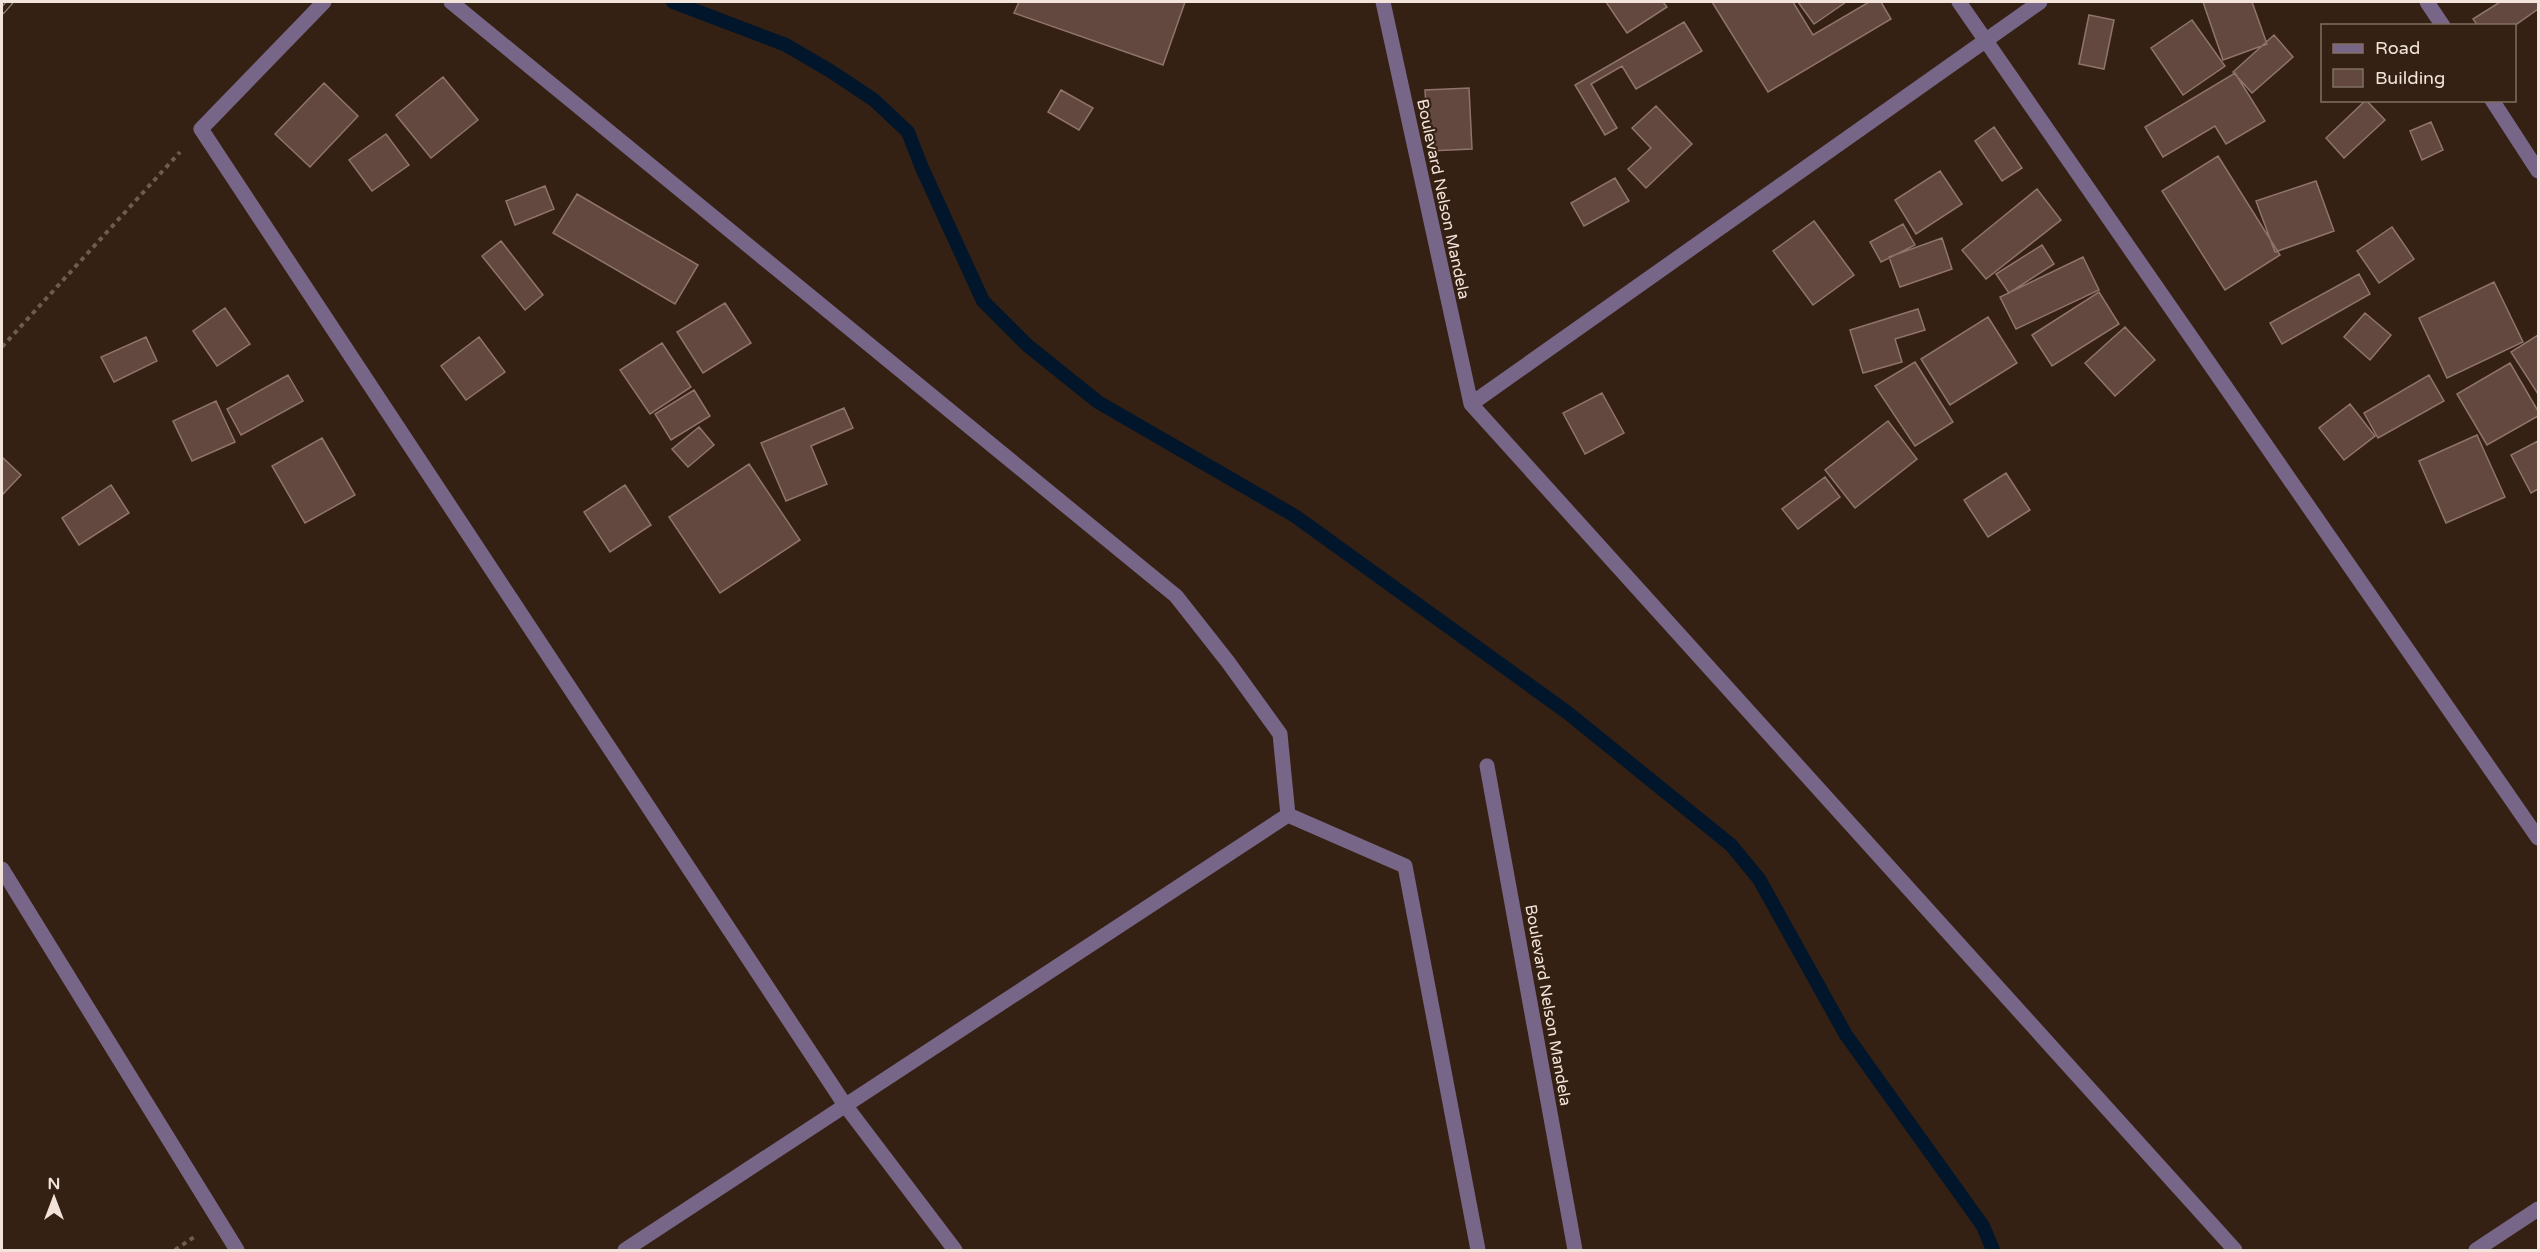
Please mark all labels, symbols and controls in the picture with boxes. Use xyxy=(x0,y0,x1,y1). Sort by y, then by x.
legend xyxy=(2321,24,2516,102)
text: Road xyxy=(2375,37,2420,59)
text: Building xyxy=(2375,67,2445,89)
street label: Boulevard Nelson Mandela xyxy=(1412,97,1474,301)
street label: Boulevard Nelson Mandela xyxy=(1520,903,1576,1107)
north arrow xyxy=(24,1168,84,1228)
text: N xyxy=(48,1174,60,1194)

